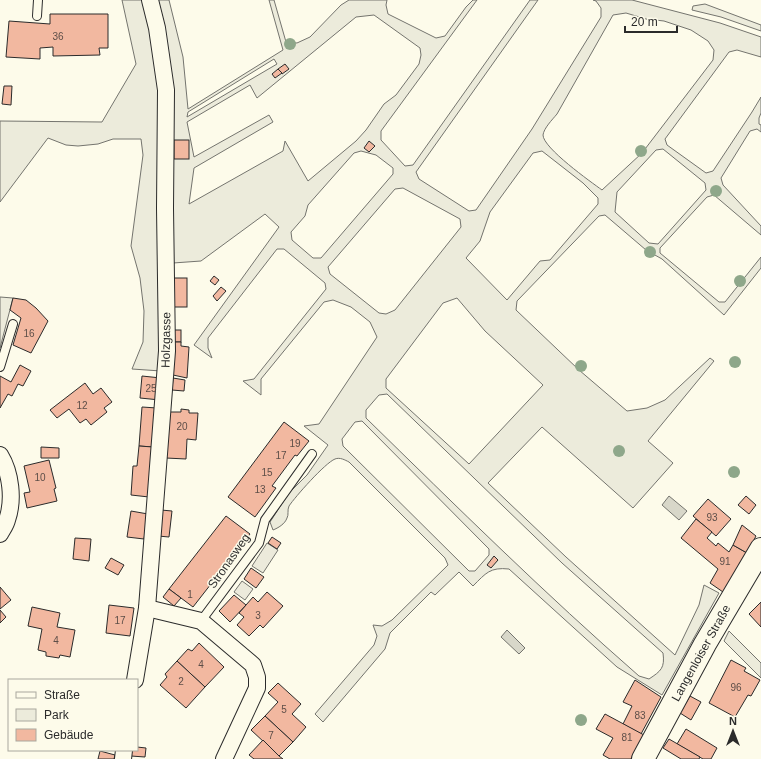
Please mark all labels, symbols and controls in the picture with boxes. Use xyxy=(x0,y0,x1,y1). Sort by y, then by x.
scale bar xyxy=(625,8,677,34)
text: 20 m xyxy=(631,15,658,29)
house number: 36 xyxy=(52,31,64,42)
street label: Holzgasse xyxy=(159,312,173,368)
house number: 16 xyxy=(23,328,35,339)
house number: 25 xyxy=(145,383,157,394)
house number: 12 xyxy=(76,400,88,411)
house number: 20 xyxy=(176,421,188,432)
house number: 19 xyxy=(289,438,301,449)
house number: 17 xyxy=(275,450,287,461)
house number: 15 xyxy=(261,467,273,478)
house number: 10 xyxy=(34,472,46,483)
house number: 13 xyxy=(254,484,266,495)
house number: 93 xyxy=(706,512,718,523)
street label: Stronasweg xyxy=(205,531,253,591)
house number: 91 xyxy=(719,556,731,567)
house number: 1 xyxy=(187,589,193,600)
street label: Langenloiser Straße xyxy=(669,602,733,704)
house number: 3 xyxy=(255,610,261,621)
house number: 17 xyxy=(114,615,126,626)
house number: 4 xyxy=(53,635,59,646)
house number: 4 xyxy=(198,659,204,670)
house number: 2 xyxy=(178,676,184,687)
legend xyxy=(8,679,138,751)
house number: 96 xyxy=(730,682,742,693)
text: Straße xyxy=(44,688,80,702)
house number: 5 xyxy=(281,704,287,715)
text: Park xyxy=(44,708,70,722)
house number: 83 xyxy=(634,710,646,721)
north arrow xyxy=(713,711,753,751)
text: N xyxy=(729,715,737,727)
text: Gebäude xyxy=(44,728,94,742)
house number: 7 xyxy=(268,730,274,741)
house number: 81 xyxy=(621,732,633,743)

